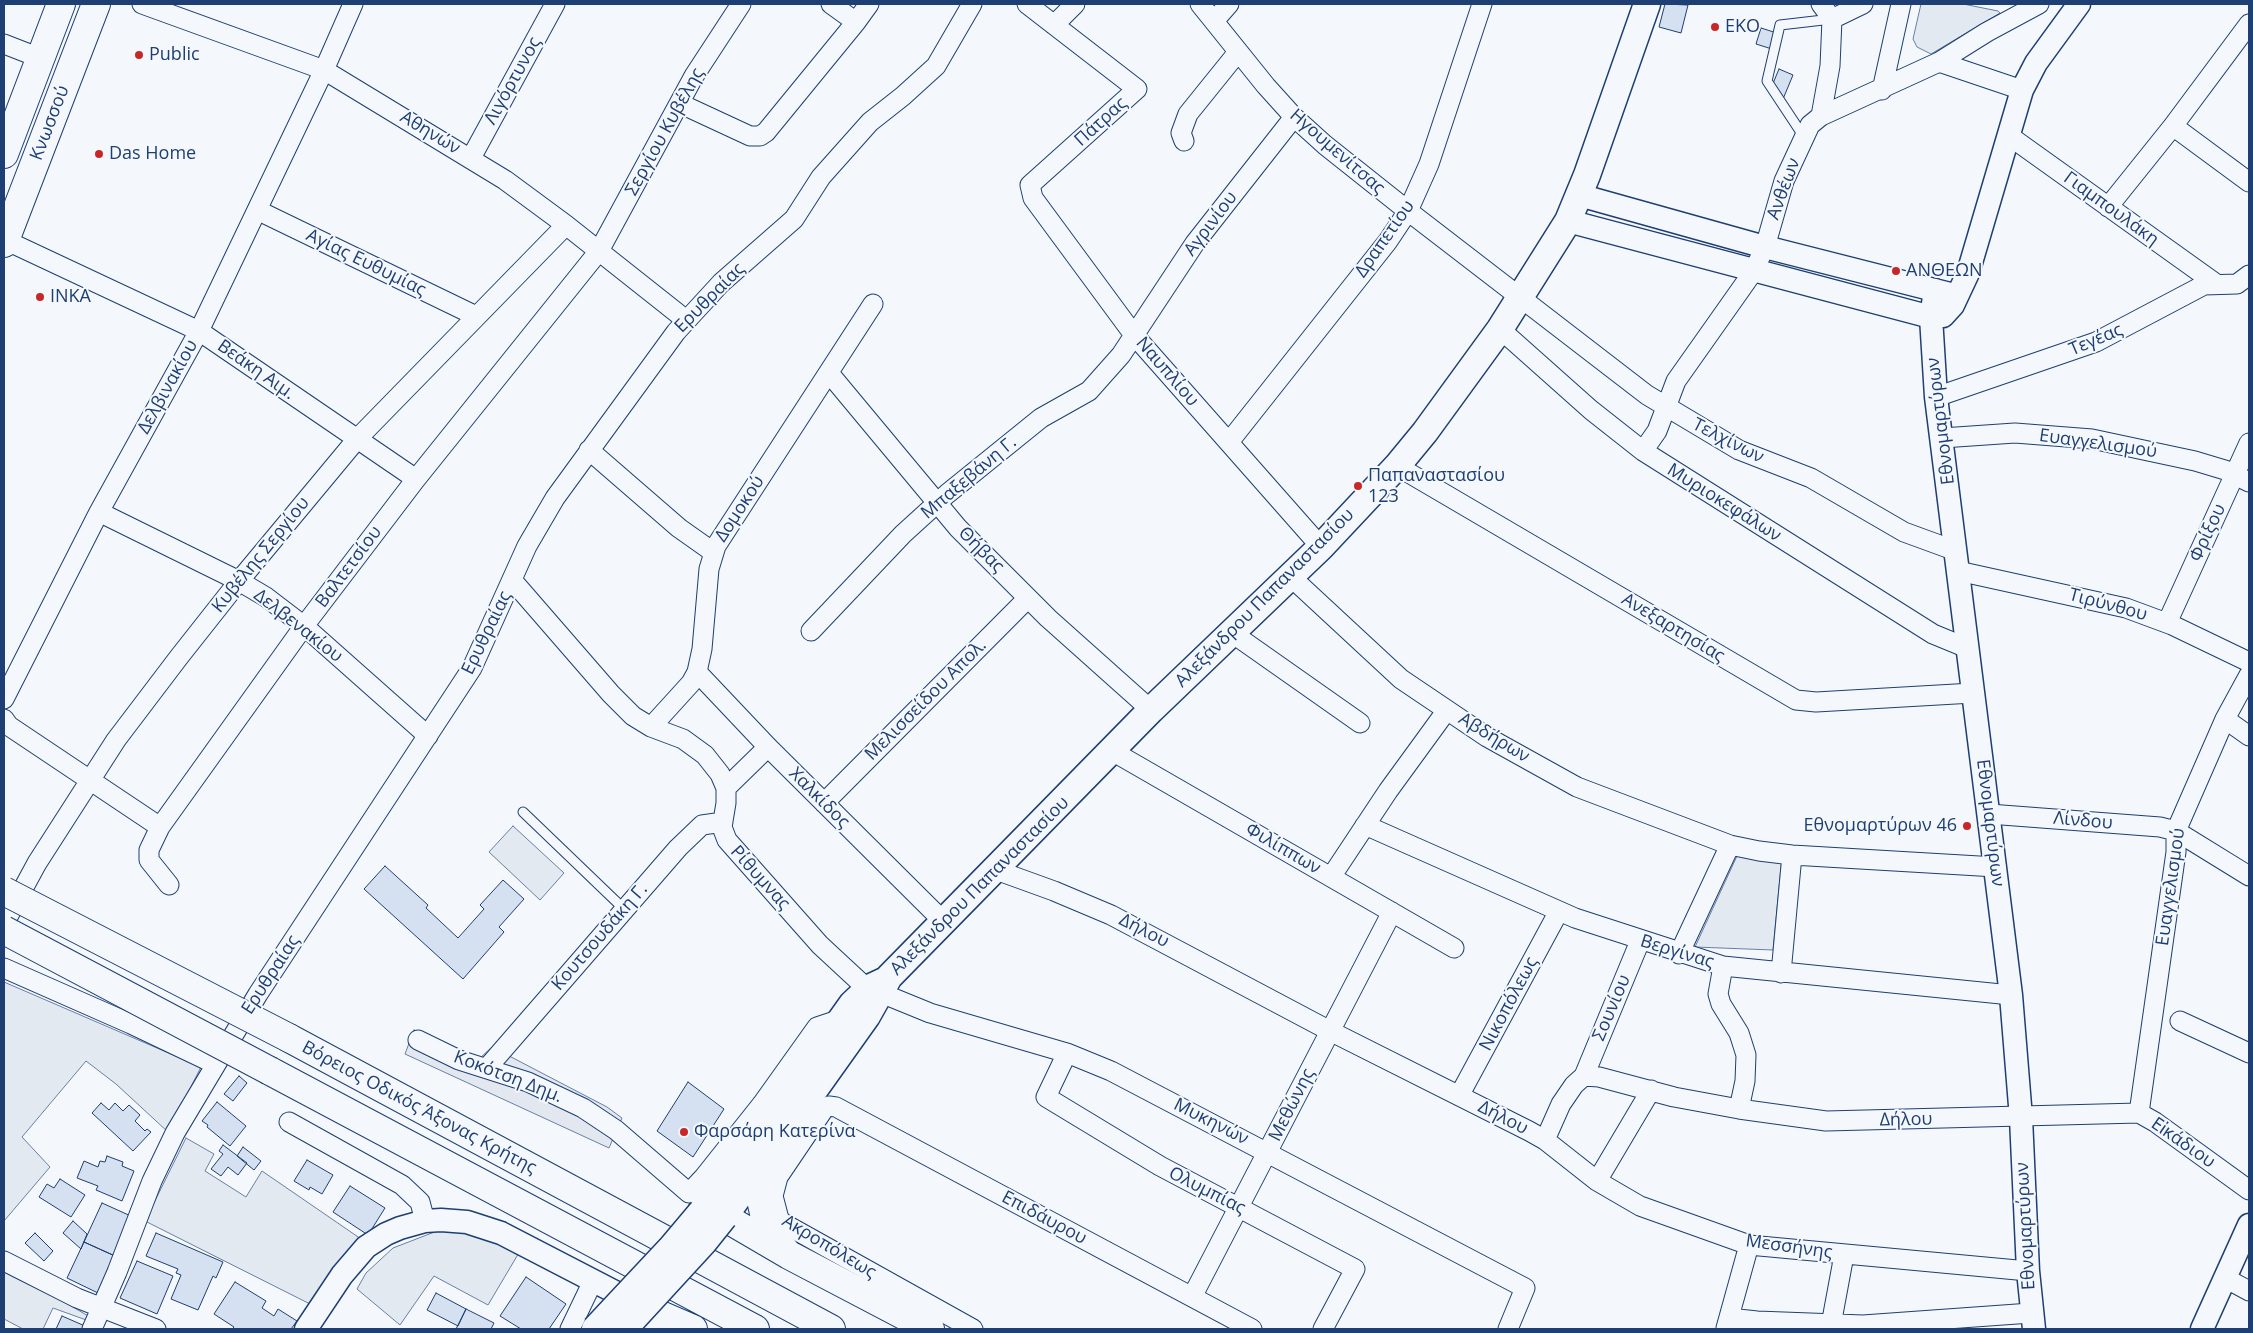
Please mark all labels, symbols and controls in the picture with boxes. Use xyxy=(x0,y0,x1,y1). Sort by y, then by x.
place label: EKO xyxy=(1725,16,1760,38)
marker: EKO xyxy=(1709,21,1721,33)
street label: Λιγόρτυνος xyxy=(480,34,546,128)
place label: Public xyxy=(149,44,200,66)
marker: Public xyxy=(133,49,145,61)
street label: Σεργίου Κυβέλης xyxy=(621,64,709,200)
street label: Κνωσσού xyxy=(26,82,74,164)
street label: Πάτρας xyxy=(1070,93,1132,151)
street label: Ηγουμενίτσας xyxy=(1285,105,1389,199)
street label: Αθηνών xyxy=(396,107,464,159)
place label: Das Home xyxy=(109,143,196,165)
marker: Das Home xyxy=(93,148,105,160)
street label: Ανθέων xyxy=(1763,155,1805,223)
street label: Γιαμπουλάκη xyxy=(2059,167,2163,251)
street label: Αγρινίου xyxy=(1180,187,1242,261)
street label: Δραπετίου xyxy=(1351,196,1419,282)
street label: Αγίας Ευθυμίας xyxy=(303,225,429,301)
street label: Ερυθραίας xyxy=(671,259,749,337)
place label: ΑΝΘΕΩΝ xyxy=(1906,260,1983,282)
marker: ΑΝΘΕΩΝ xyxy=(1890,265,1902,277)
place label: ΙΝΚΑ xyxy=(50,286,91,308)
marker: ΙΝΚΑ xyxy=(34,291,46,303)
street label: Τεγέας xyxy=(2066,319,2126,361)
street label: Ναυπλίου xyxy=(1131,333,1203,411)
street label: Βεάκη Αιμ. xyxy=(213,335,299,405)
street label: Δελβινακίου xyxy=(133,336,203,438)
street label: Εθνομαρτύρων xyxy=(1922,356,1960,486)
street label: Τελχίνων xyxy=(1689,414,1767,468)
street label: Ευαγγελισμού xyxy=(2038,425,2158,463)
street label: Μπαξεβάνη Γ. xyxy=(917,432,1021,524)
street label: Μυριοκεφάλων xyxy=(1663,459,1785,547)
place label: Παπαναστασίου 123 xyxy=(1368,465,1505,508)
street label: Δομοκού xyxy=(711,472,769,546)
marker: Παπαναστασίου 123 xyxy=(1352,480,1364,492)
street label: Κυβέλης Σεργίου xyxy=(208,493,314,617)
street label: Φρίξου xyxy=(2185,501,2231,565)
street label: Αλεξάνδρου Παπαναστασίου xyxy=(1171,504,1359,692)
street label: Βαλτετσίου xyxy=(311,522,387,612)
street label: Θήβας xyxy=(954,523,1008,577)
street label: Τιρύνθου xyxy=(2067,584,2149,626)
street label: Δελβενακίου xyxy=(249,585,347,667)
street label: Ερυθραίας xyxy=(458,588,516,678)
street label: Ανεξαρτησίας xyxy=(1618,589,1728,667)
street label: Μελισσείδου Απολ. xyxy=(861,635,991,765)
street label: Αβδήρων xyxy=(1455,708,1533,768)
street label: Εθνομαρτύρων xyxy=(1971,758,2009,888)
street label: Χαλκίδος xyxy=(784,763,854,833)
street label: Αλεξάνδρου Παπαναστασίου xyxy=(886,792,1074,980)
street label: Λίνδου xyxy=(2053,808,2113,834)
place label: Εθνομαρτύρων 46 xyxy=(1804,815,1957,837)
street label: Φιλίππων xyxy=(1242,819,1324,879)
marker: Εθνομαρτύρων 46 xyxy=(1961,820,1973,832)
street label: Ευαγγελισμού xyxy=(2152,827,2190,947)
street label: Ρίθυμνας xyxy=(726,841,794,915)
street label: Κουτσουδάκη Γ. xyxy=(547,879,653,995)
street label: Δήλου xyxy=(1116,909,1172,953)
street label: Ερυθραίας xyxy=(237,931,305,1019)
street label: Βεργίνας xyxy=(1638,931,1716,973)
street label: Νικοπόλεως xyxy=(1475,953,1543,1055)
street label: Σουνίου xyxy=(1588,972,1636,1044)
street label: Βόρειος Οδικός Άξονας Κρήτης xyxy=(298,1037,540,1179)
street label: Κοκότση Δημ. xyxy=(451,1046,565,1108)
street label: Μεθώνης xyxy=(1264,1065,1320,1145)
street label: Μυκηνών xyxy=(1170,1094,1252,1150)
street label: Δήλου xyxy=(1475,1096,1531,1140)
street label: Δήλου xyxy=(1879,1109,1933,1131)
street label: Εἰκάδιου xyxy=(2147,1113,2219,1173)
place label: Φαρσάρη Κατερίνα xyxy=(694,1121,855,1143)
marker: Φαρσάρη Κατερίνα xyxy=(678,1126,690,1138)
street label: Εθνομαρτύρων xyxy=(2012,1161,2040,1291)
street label: Ολυμπίας xyxy=(1165,1162,1249,1220)
street label: Επιδάυρου xyxy=(998,1187,1090,1249)
street label: Ακροπόλεως xyxy=(778,1210,880,1284)
street label: Μεσσήνης xyxy=(1744,1230,1834,1264)

